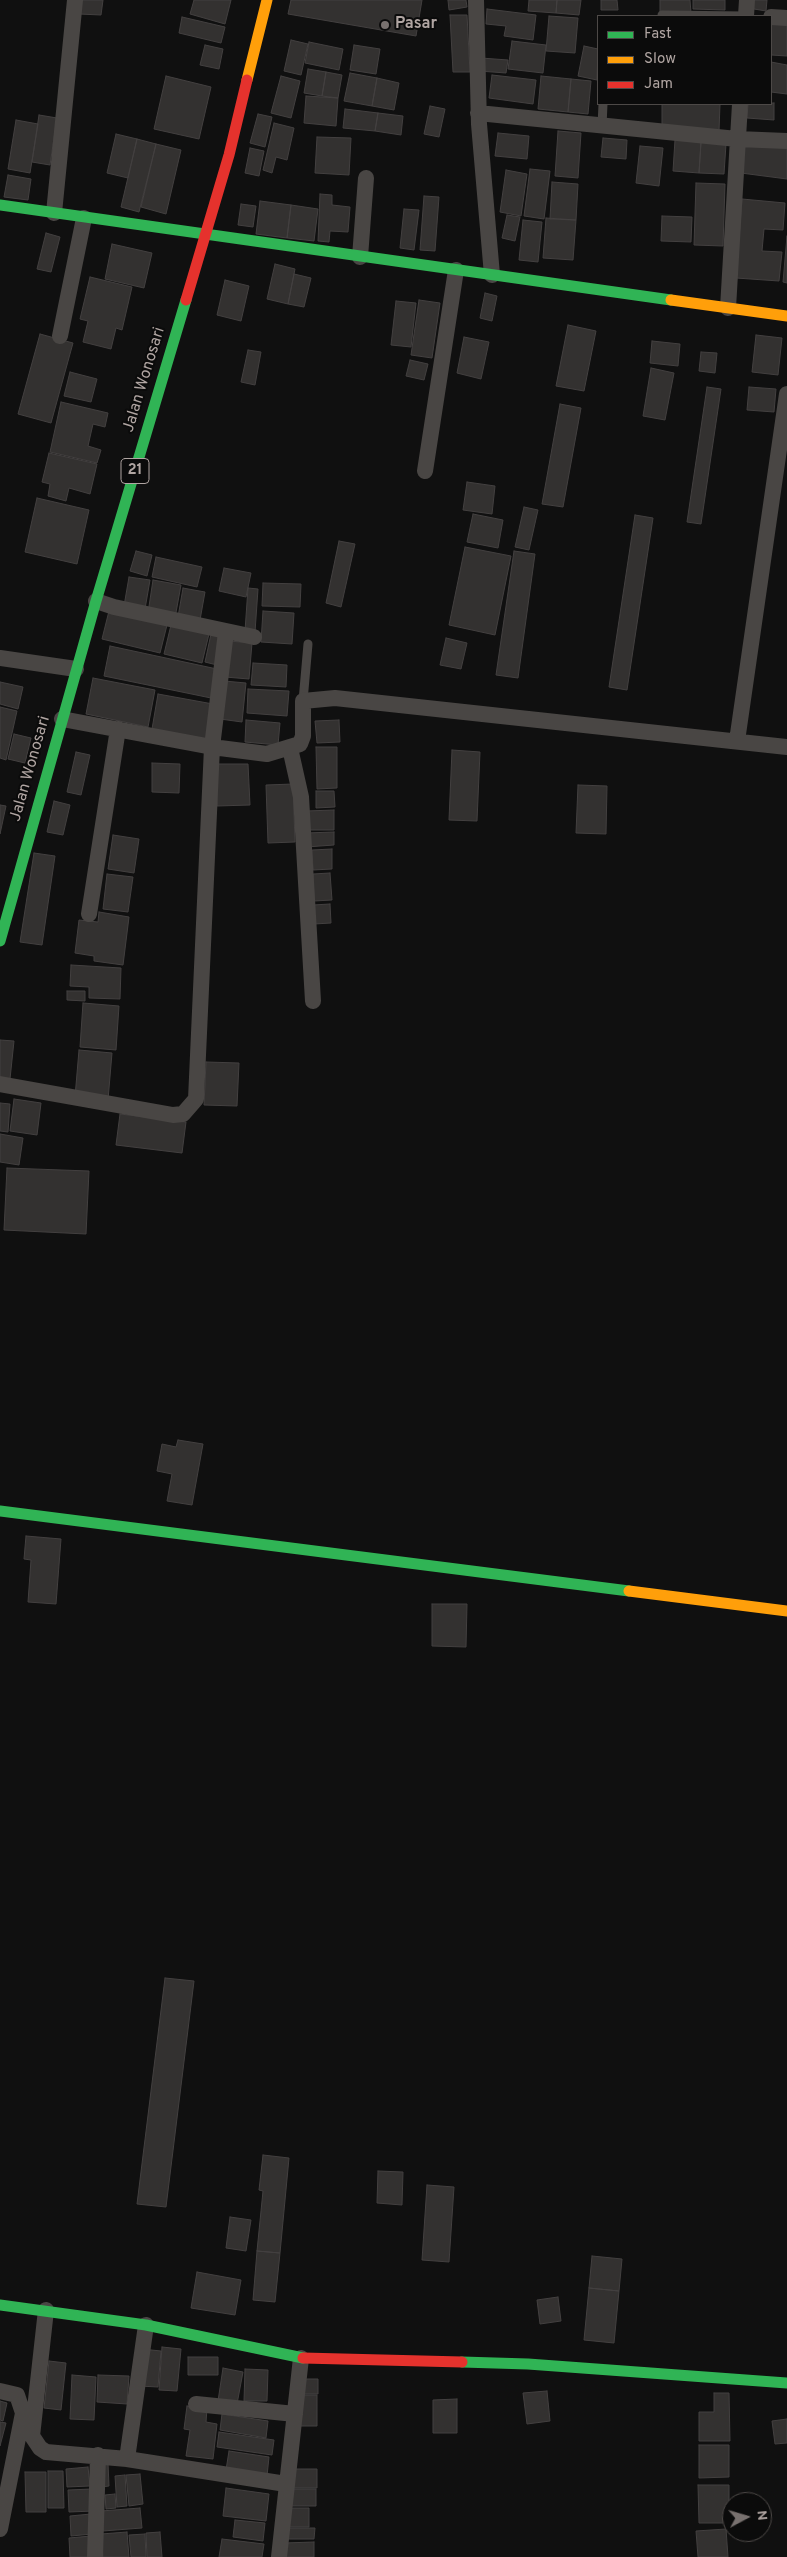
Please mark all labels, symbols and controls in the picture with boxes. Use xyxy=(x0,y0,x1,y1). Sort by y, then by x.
place label: Pasar xyxy=(395,15,437,35)
legend xyxy=(597,15,772,105)
marker: Pasar xyxy=(379,19,391,31)
text: Fast xyxy=(644,25,672,44)
text: Slow xyxy=(644,50,676,69)
text: Jam xyxy=(644,75,673,94)
street label: Jalan Wonosari xyxy=(120,325,170,435)
road number: 21 xyxy=(121,458,149,484)
street label: Jalan Wonosari xyxy=(7,714,55,824)
north arrow xyxy=(722,2492,772,2542)
text: N xyxy=(752,2510,770,2521)

